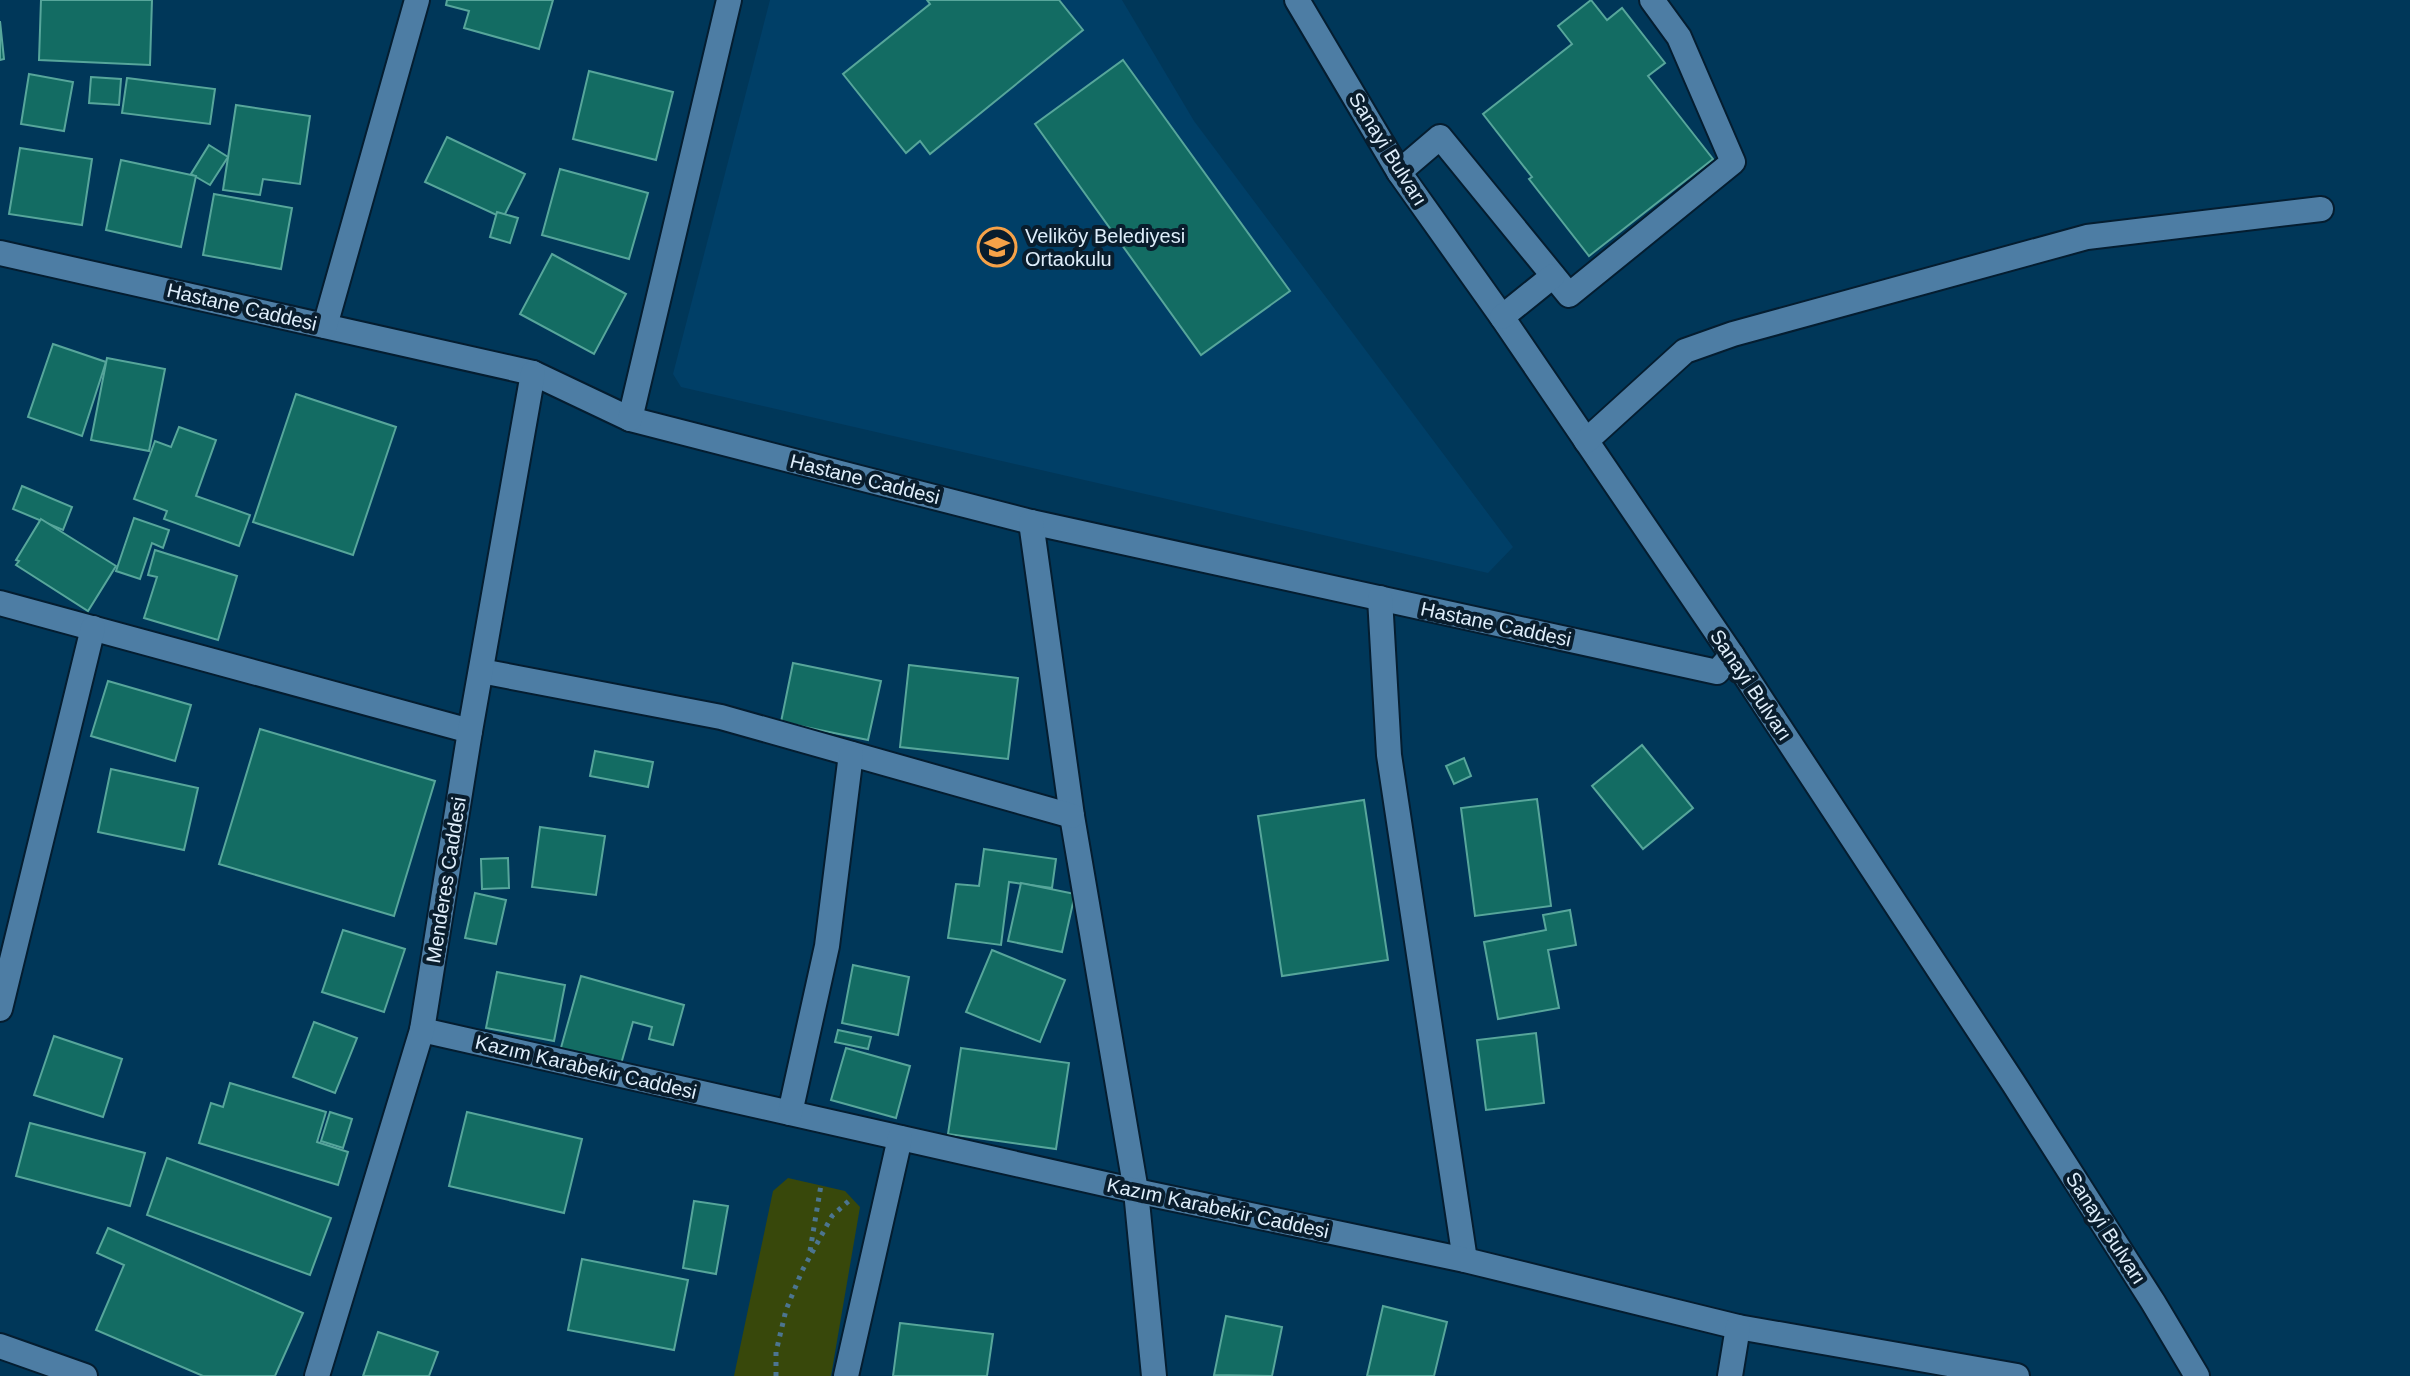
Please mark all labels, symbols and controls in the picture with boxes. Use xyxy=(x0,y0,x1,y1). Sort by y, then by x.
street label: Sanayi Bulvarı xyxy=(1344,88,1432,210)
place label: Veliköy Belediyesi Ortaokulu xyxy=(1025,225,1185,270)
school or university icon: Veliköy Belediyesi Ortaokulu xyxy=(976,226,1018,268)
street label: Hastane Caddesi xyxy=(165,279,319,335)
street label: Hastane Caddesi xyxy=(788,450,942,508)
street label: Hastane Caddesi xyxy=(1419,597,1573,651)
street label: Sanayi Bulvarı xyxy=(1706,625,1796,745)
street label: Menderes Caddesi xyxy=(422,795,470,965)
street label: Kazım Karabekir Caddesi xyxy=(473,1031,699,1103)
street label: Sanayi Bulvarı xyxy=(2062,1168,2150,1288)
street label: Kazım Karabekir Caddesi xyxy=(1105,1174,1331,1242)

